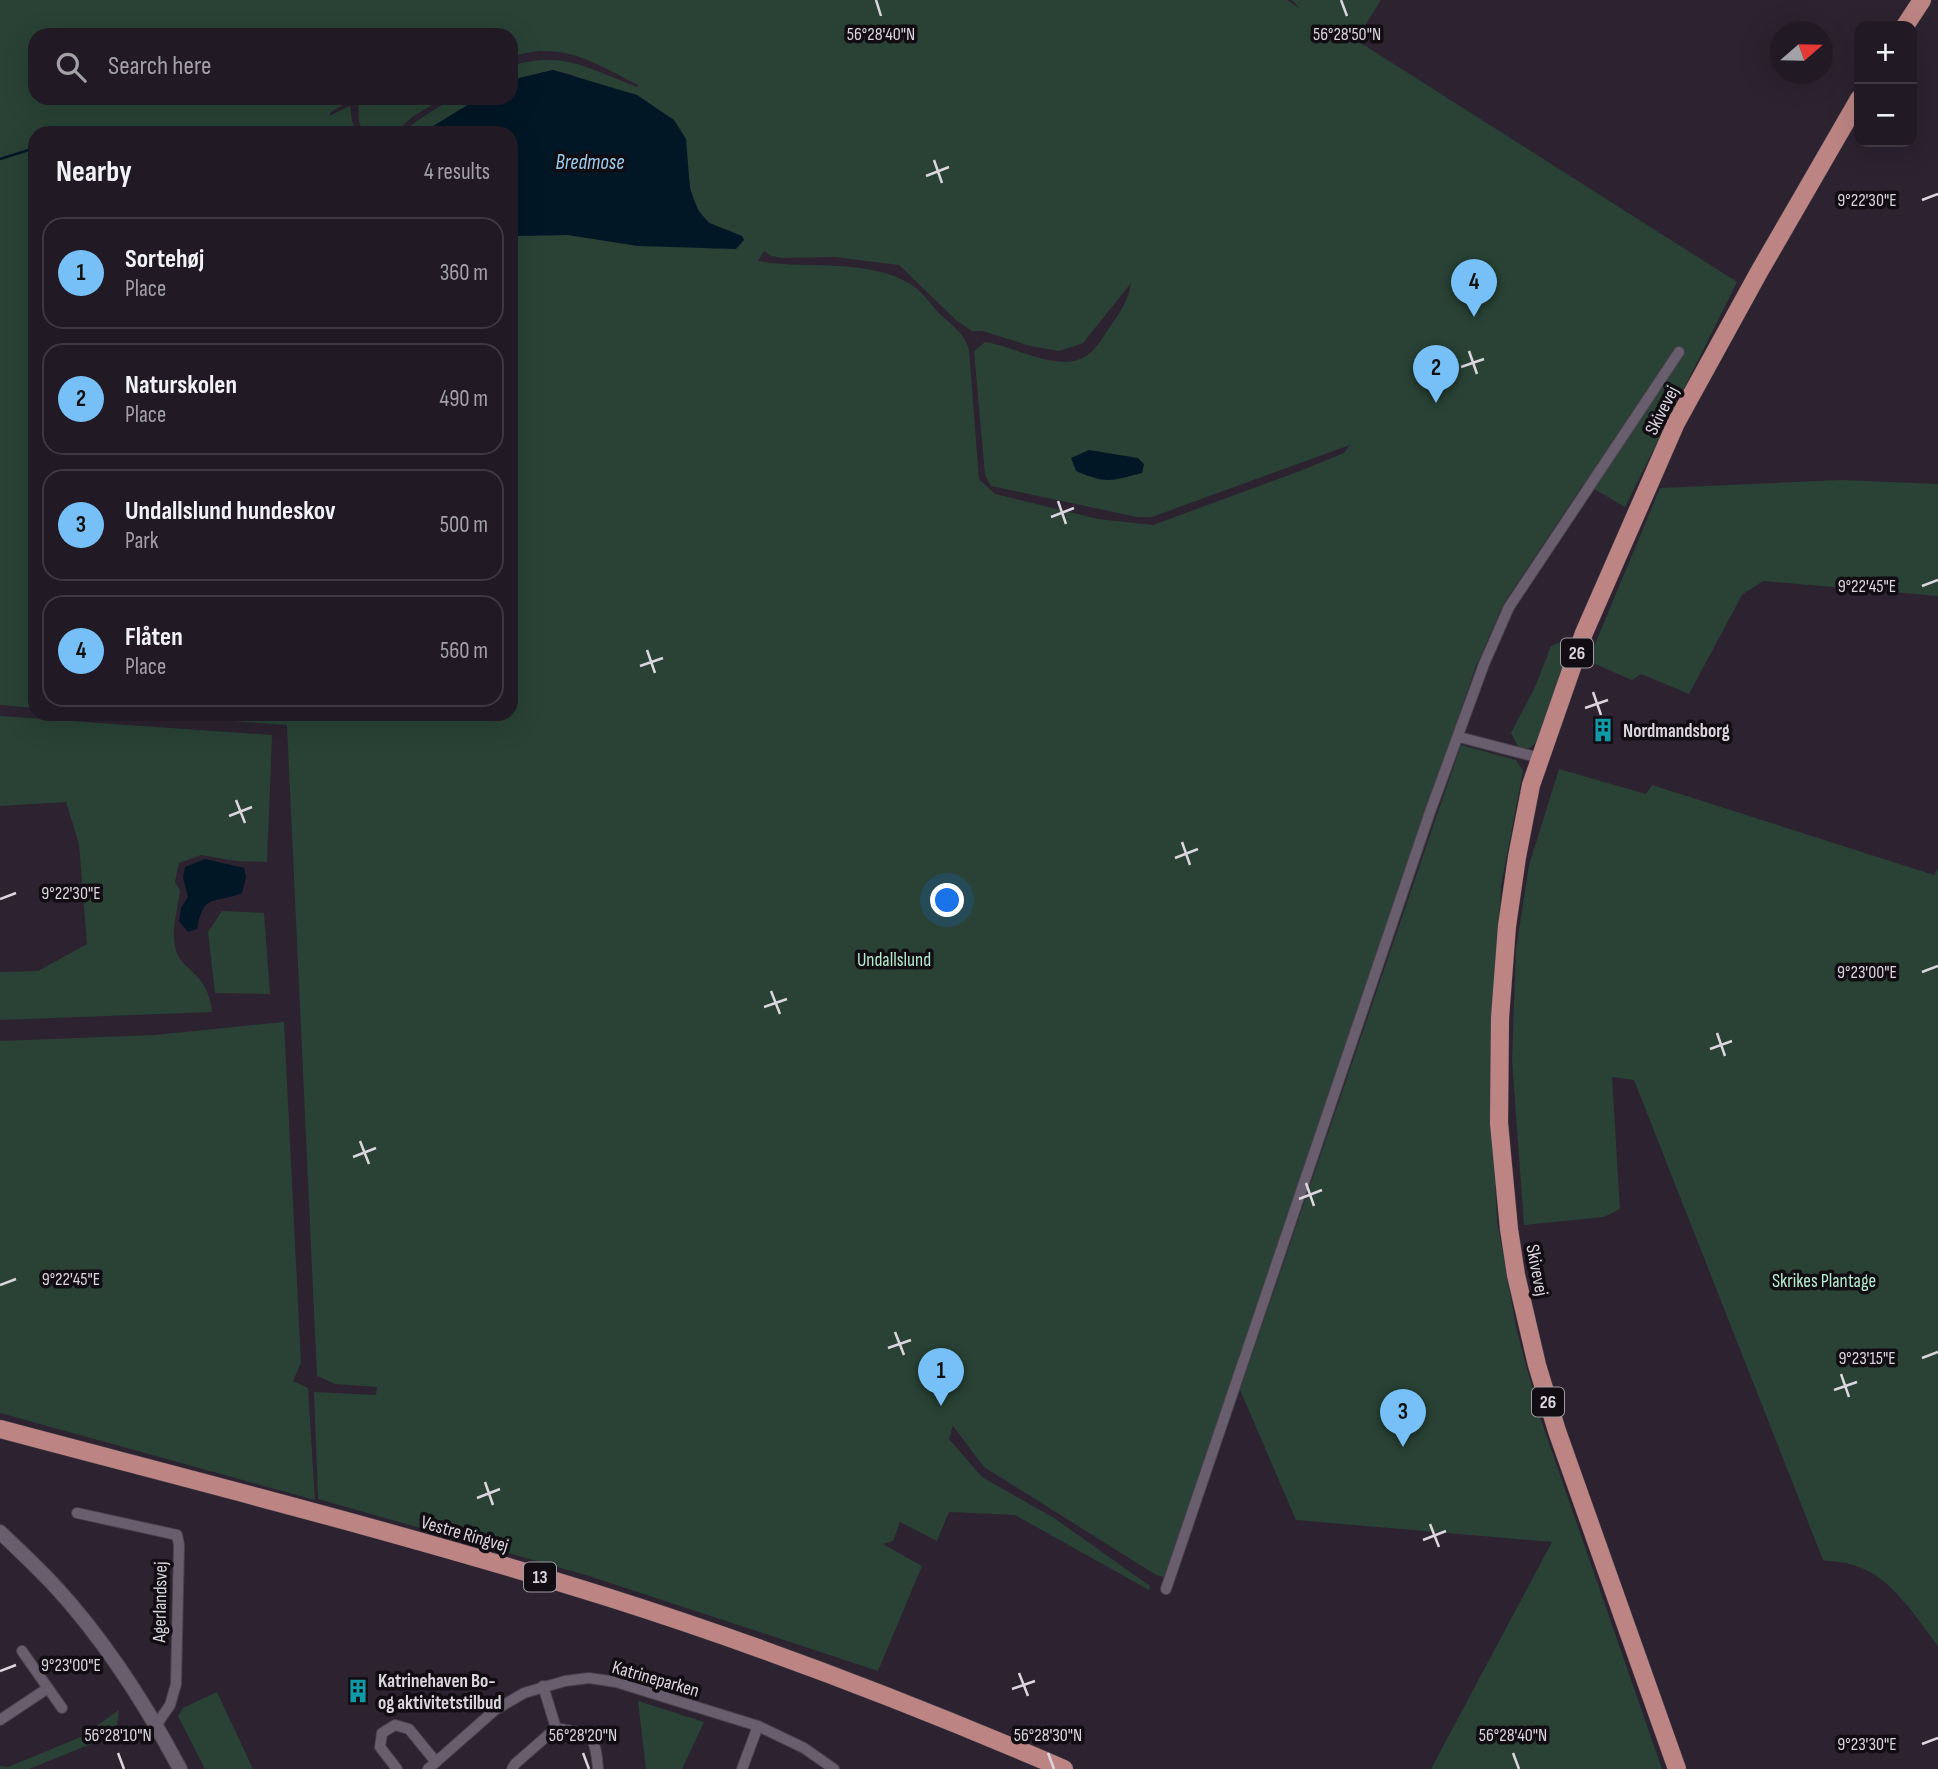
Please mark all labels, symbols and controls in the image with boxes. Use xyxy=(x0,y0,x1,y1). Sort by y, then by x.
north arrow xyxy=(1770,21,1833,84)
map controls xyxy=(1854,21,1917,147)
button: + xyxy=(1854,21,1917,84)
text: 56°28'40"N xyxy=(847,24,915,45)
text: 56°28'50"N xyxy=(1313,24,1381,45)
search box xyxy=(28,28,518,105)
icon: search xyxy=(52,48,90,86)
text: Search here xyxy=(108,51,211,82)
button: − xyxy=(1854,84,1917,147)
water label: Bredmose xyxy=(556,150,624,175)
text: Nearby xyxy=(56,154,132,190)
text: 4 results xyxy=(424,158,490,186)
text: 9°22'30"E xyxy=(1837,190,1897,211)
text: Sortehøj xyxy=(125,244,204,275)
text: 1 xyxy=(76,259,86,287)
text: 360 m xyxy=(440,259,488,287)
pin: 4 xyxy=(1451,259,1497,317)
text: Place xyxy=(125,275,166,303)
pin: 2 xyxy=(1413,345,1459,403)
text: Naturskolen xyxy=(125,370,237,401)
street label: Skivevej xyxy=(1640,382,1684,439)
text: 2 xyxy=(76,385,86,413)
text: 490 m xyxy=(439,385,488,413)
text: Place xyxy=(125,401,166,429)
text: Undallslund hundeskov xyxy=(125,496,336,527)
text: 3 xyxy=(76,511,86,539)
text: 500 m xyxy=(440,511,488,539)
text: Park xyxy=(125,527,159,555)
text: 9°22'45"E xyxy=(1838,576,1896,597)
text: Flåten xyxy=(125,622,183,653)
text: 4 xyxy=(76,637,86,665)
text: 560 m xyxy=(440,637,488,665)
road number: 26 xyxy=(1561,638,1593,668)
text: Place xyxy=(125,653,166,681)
building icon: Nordmandsborg xyxy=(1589,716,1617,744)
place label: Nordmandsborg xyxy=(1623,720,1730,743)
text: 9°22'30"E xyxy=(41,883,101,904)
your location xyxy=(930,883,964,917)
park label: Undallslund xyxy=(857,949,931,972)
text: 9°23'00"E xyxy=(1837,962,1897,983)
street label: Skivevej xyxy=(1520,1243,1553,1298)
text: 9°22'45"E xyxy=(42,1269,100,1290)
park label: Skrikes Plantage xyxy=(1772,1270,1876,1293)
pin: 1 xyxy=(918,1348,964,1406)
text: 9°23'15"E xyxy=(1838,1348,1896,1369)
road number: 26 xyxy=(1532,1387,1564,1416)
pin: 3 xyxy=(1380,1389,1426,1447)
street label: Vestre Ringvej xyxy=(418,1511,511,1558)
street label: Agerlandsvej xyxy=(148,1561,173,1644)
road number: 13 xyxy=(524,1562,556,1592)
text: 9°23'00"E xyxy=(41,1655,101,1676)
street label: Katrineparken xyxy=(609,1656,702,1703)
place label: Katrinehaven Bo- og aktivitetstilbud xyxy=(378,1670,502,1715)
building icon: Katrinehaven Bo- og aktivitetstilbud xyxy=(344,1677,372,1705)
text: 56°28'10"N xyxy=(84,1725,152,1746)
text: 56°28'20"N xyxy=(549,1725,617,1746)
text: 56°28'30"N xyxy=(1014,1725,1082,1746)
text: 56°28'40"N xyxy=(1479,1725,1547,1746)
text: 9°23'30"E xyxy=(1837,1734,1897,1755)

